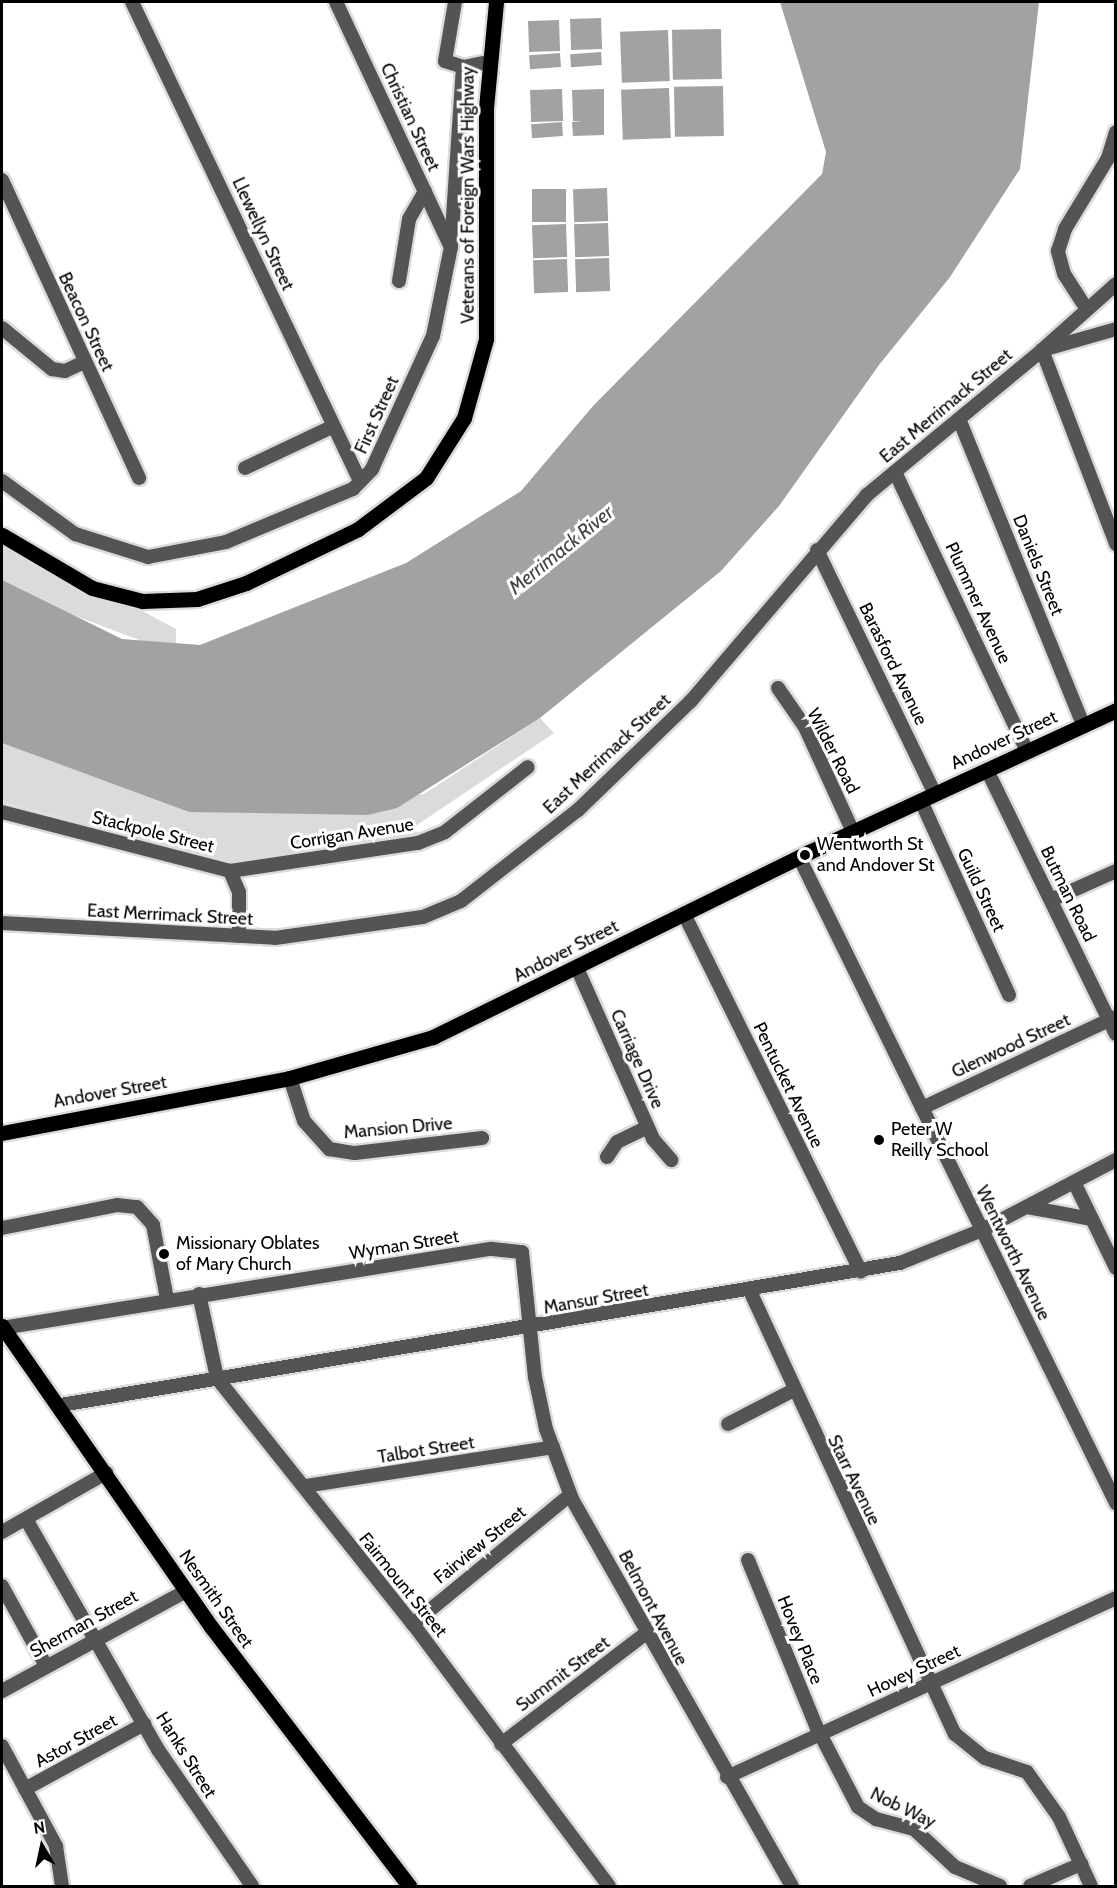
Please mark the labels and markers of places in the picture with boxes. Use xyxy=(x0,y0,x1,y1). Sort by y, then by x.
place label: Wentworth St and Andover St xyxy=(817,834,935,876)
marker: Wentworth St and Andover St xyxy=(798,848,812,862)
place label: Peter W Reilly School xyxy=(891,1119,989,1162)
marker: Peter W Reilly School xyxy=(872,1133,886,1147)
place label: Missionary Oblates of Mary Church xyxy=(176,1233,320,1276)
marker: Missionary Oblates of Mary Church xyxy=(157,1247,171,1261)

